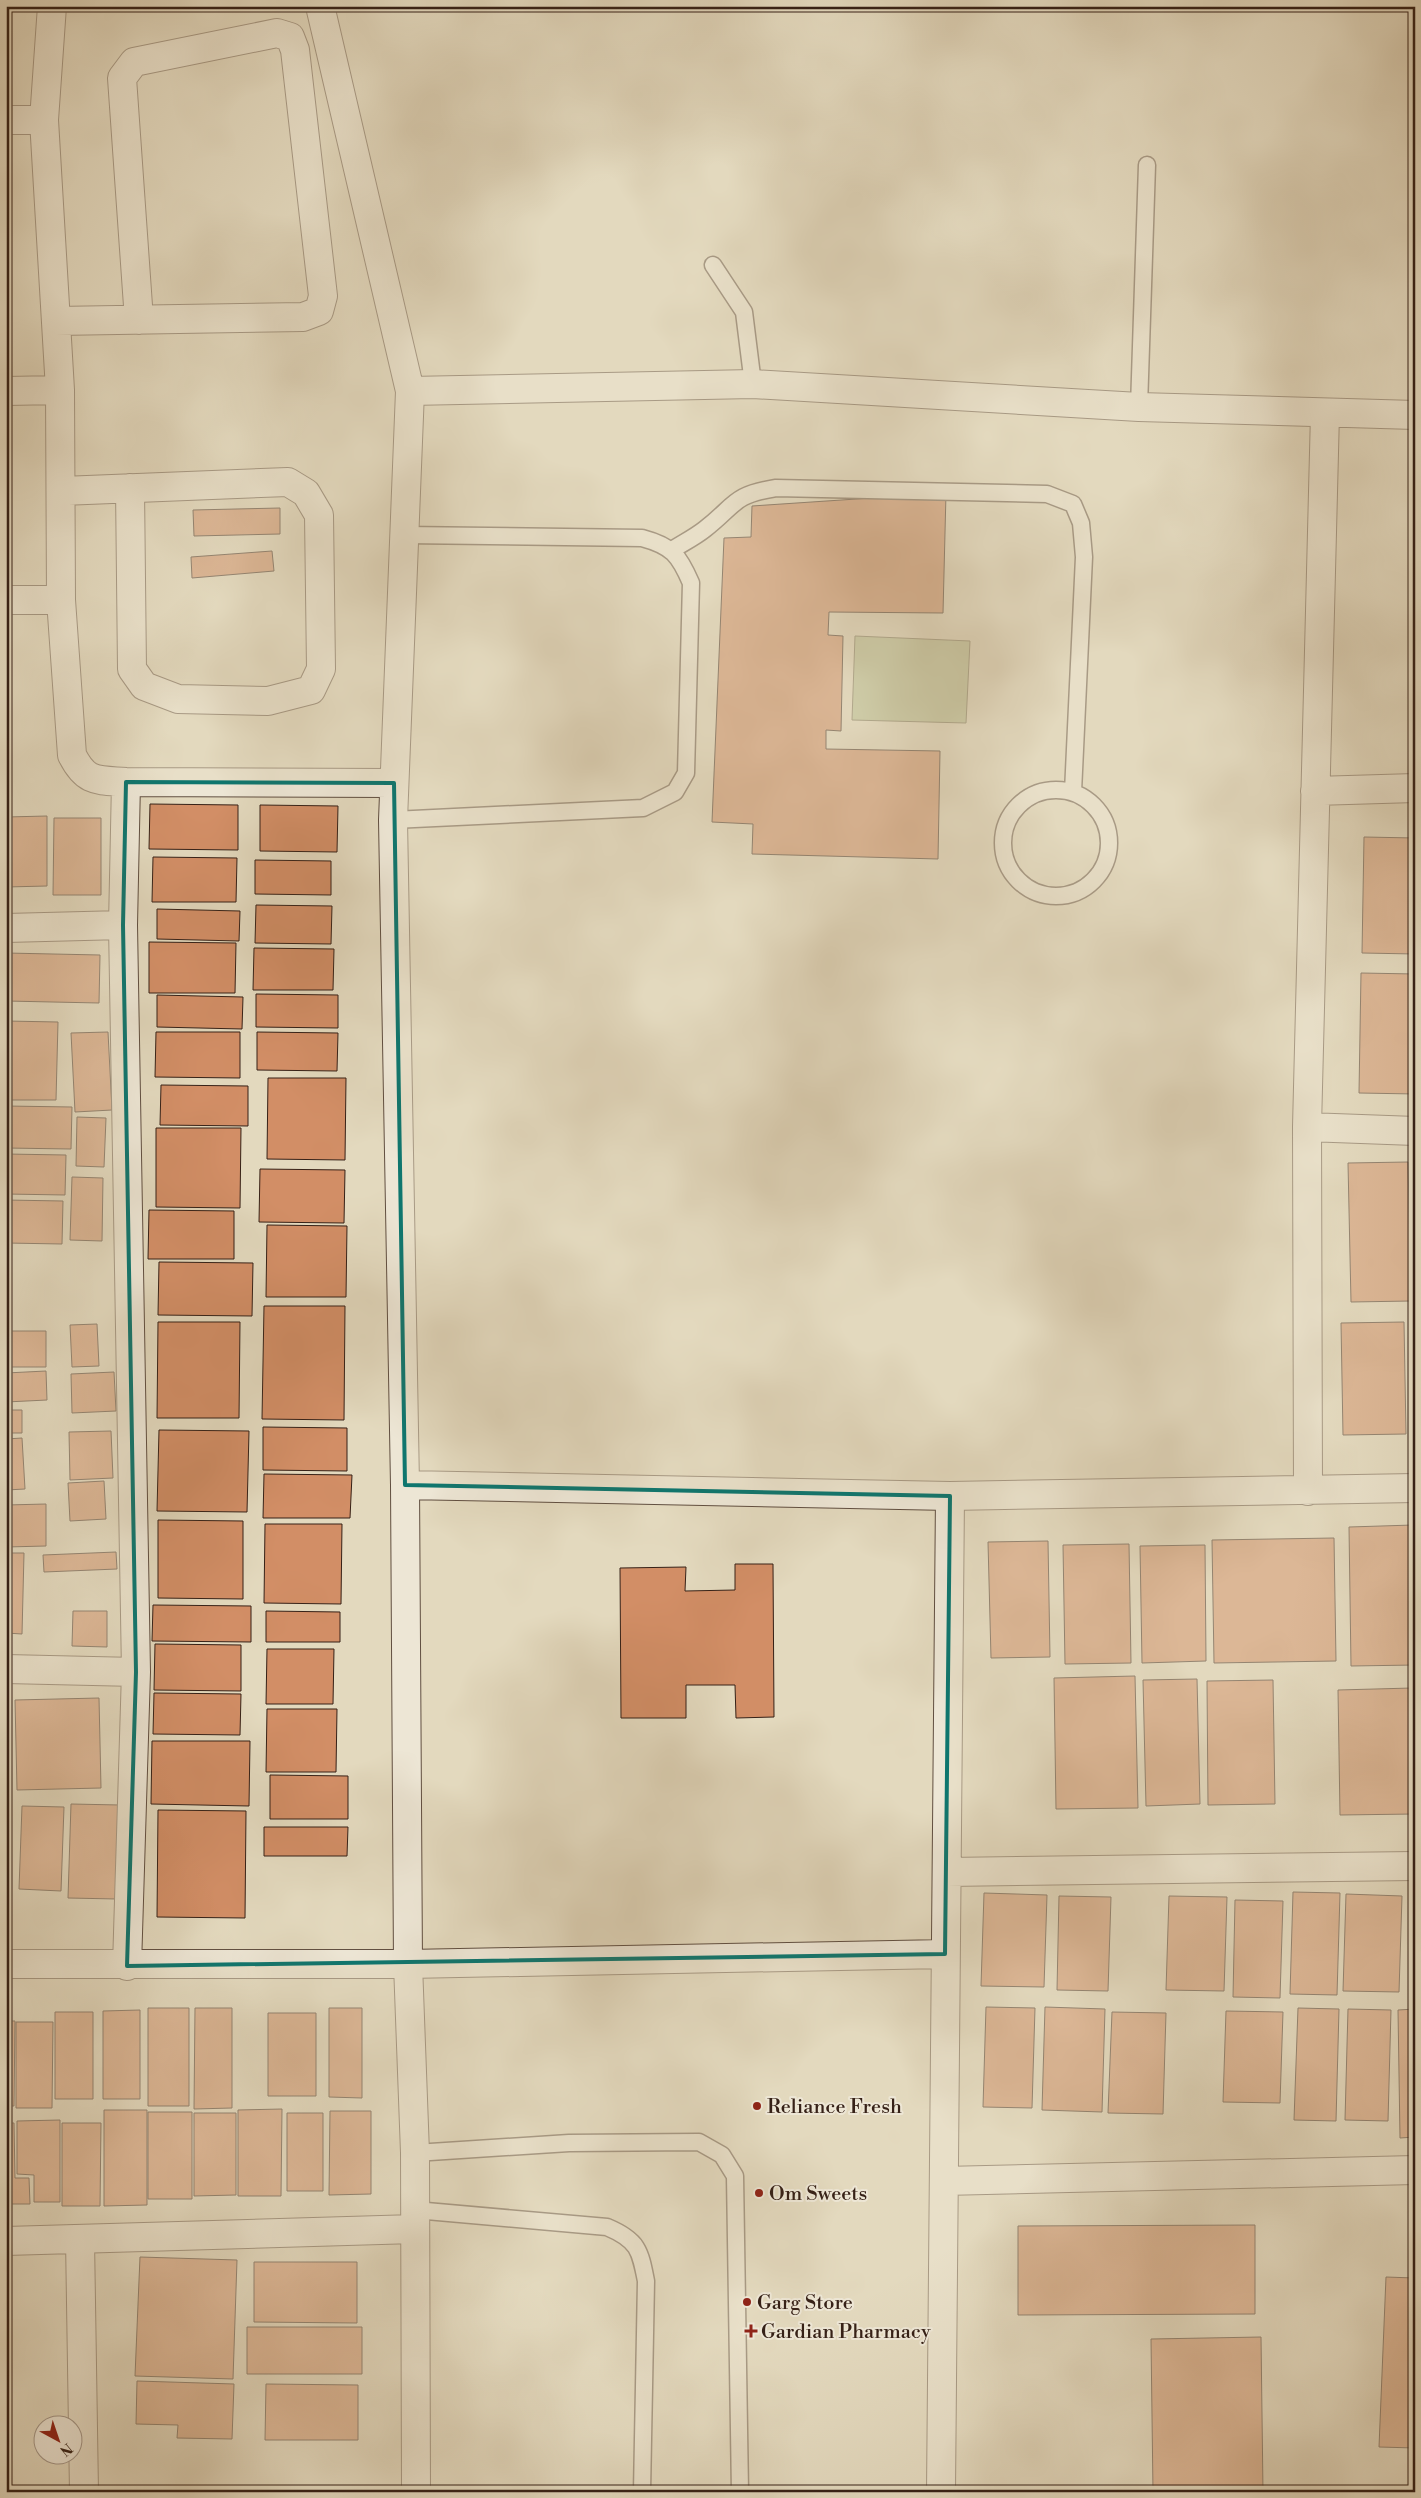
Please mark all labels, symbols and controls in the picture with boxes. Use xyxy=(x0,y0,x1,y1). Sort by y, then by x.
place label: Reliance Fresh xyxy=(767,2095,902,2120)
marker: Reliance Fresh xyxy=(751,2100,763,2112)
place label: Om Sweets xyxy=(769,2182,867,2207)
marker: Om Sweets xyxy=(753,2187,765,2199)
place label: Garg Store xyxy=(757,2291,853,2316)
marker: Garg Store xyxy=(741,2296,753,2308)
place label: Gardian Pharmacy xyxy=(761,2320,931,2345)
marker: Gardian Pharmacy xyxy=(745,2325,757,2337)
north arrow xyxy=(32,2416,82,2466)
text: N xyxy=(56,2439,76,2460)

